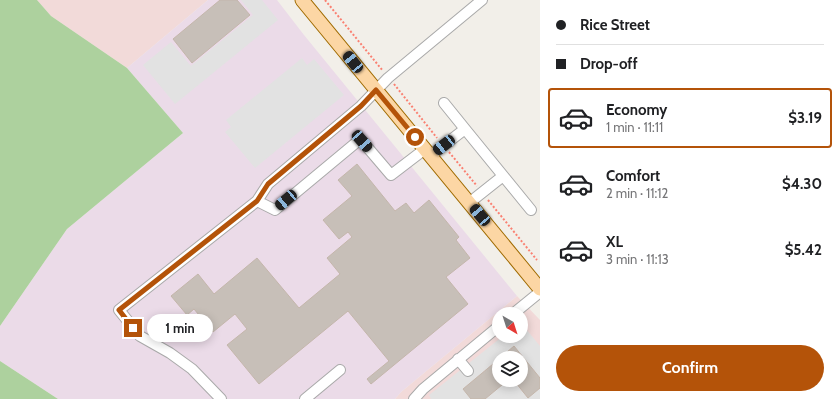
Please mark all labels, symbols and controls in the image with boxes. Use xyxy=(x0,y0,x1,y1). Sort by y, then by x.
text: Rice Street xyxy=(580,16,650,34)
car xyxy=(341,49,365,75)
text: Drop-off xyxy=(580,55,638,73)
icon: car xyxy=(558,100,594,136)
text: Economy xyxy=(606,101,667,119)
text: $3.19 xyxy=(788,109,822,127)
text: 1 min · 11:11 xyxy=(606,119,663,135)
car xyxy=(350,128,374,154)
route start xyxy=(406,128,424,146)
car xyxy=(431,133,457,157)
icon: car xyxy=(558,166,594,202)
text: Comfort xyxy=(606,167,660,185)
text: $4.30 xyxy=(782,175,822,193)
text: 2 min · 11:12 xyxy=(606,185,668,201)
car xyxy=(273,188,299,212)
car xyxy=(468,202,492,228)
icon: car xyxy=(558,232,594,268)
text: XL xyxy=(606,233,623,251)
text: $5.42 xyxy=(785,241,822,259)
text: 3 min · 11:13 xyxy=(606,251,669,267)
north arrow xyxy=(492,307,528,343)
map controls xyxy=(492,307,528,387)
callout: 1 min xyxy=(147,314,213,342)
route end xyxy=(124,319,142,337)
text: 1 min xyxy=(165,320,195,336)
button: Confirm xyxy=(556,345,824,391)
button: layers xyxy=(492,351,528,387)

